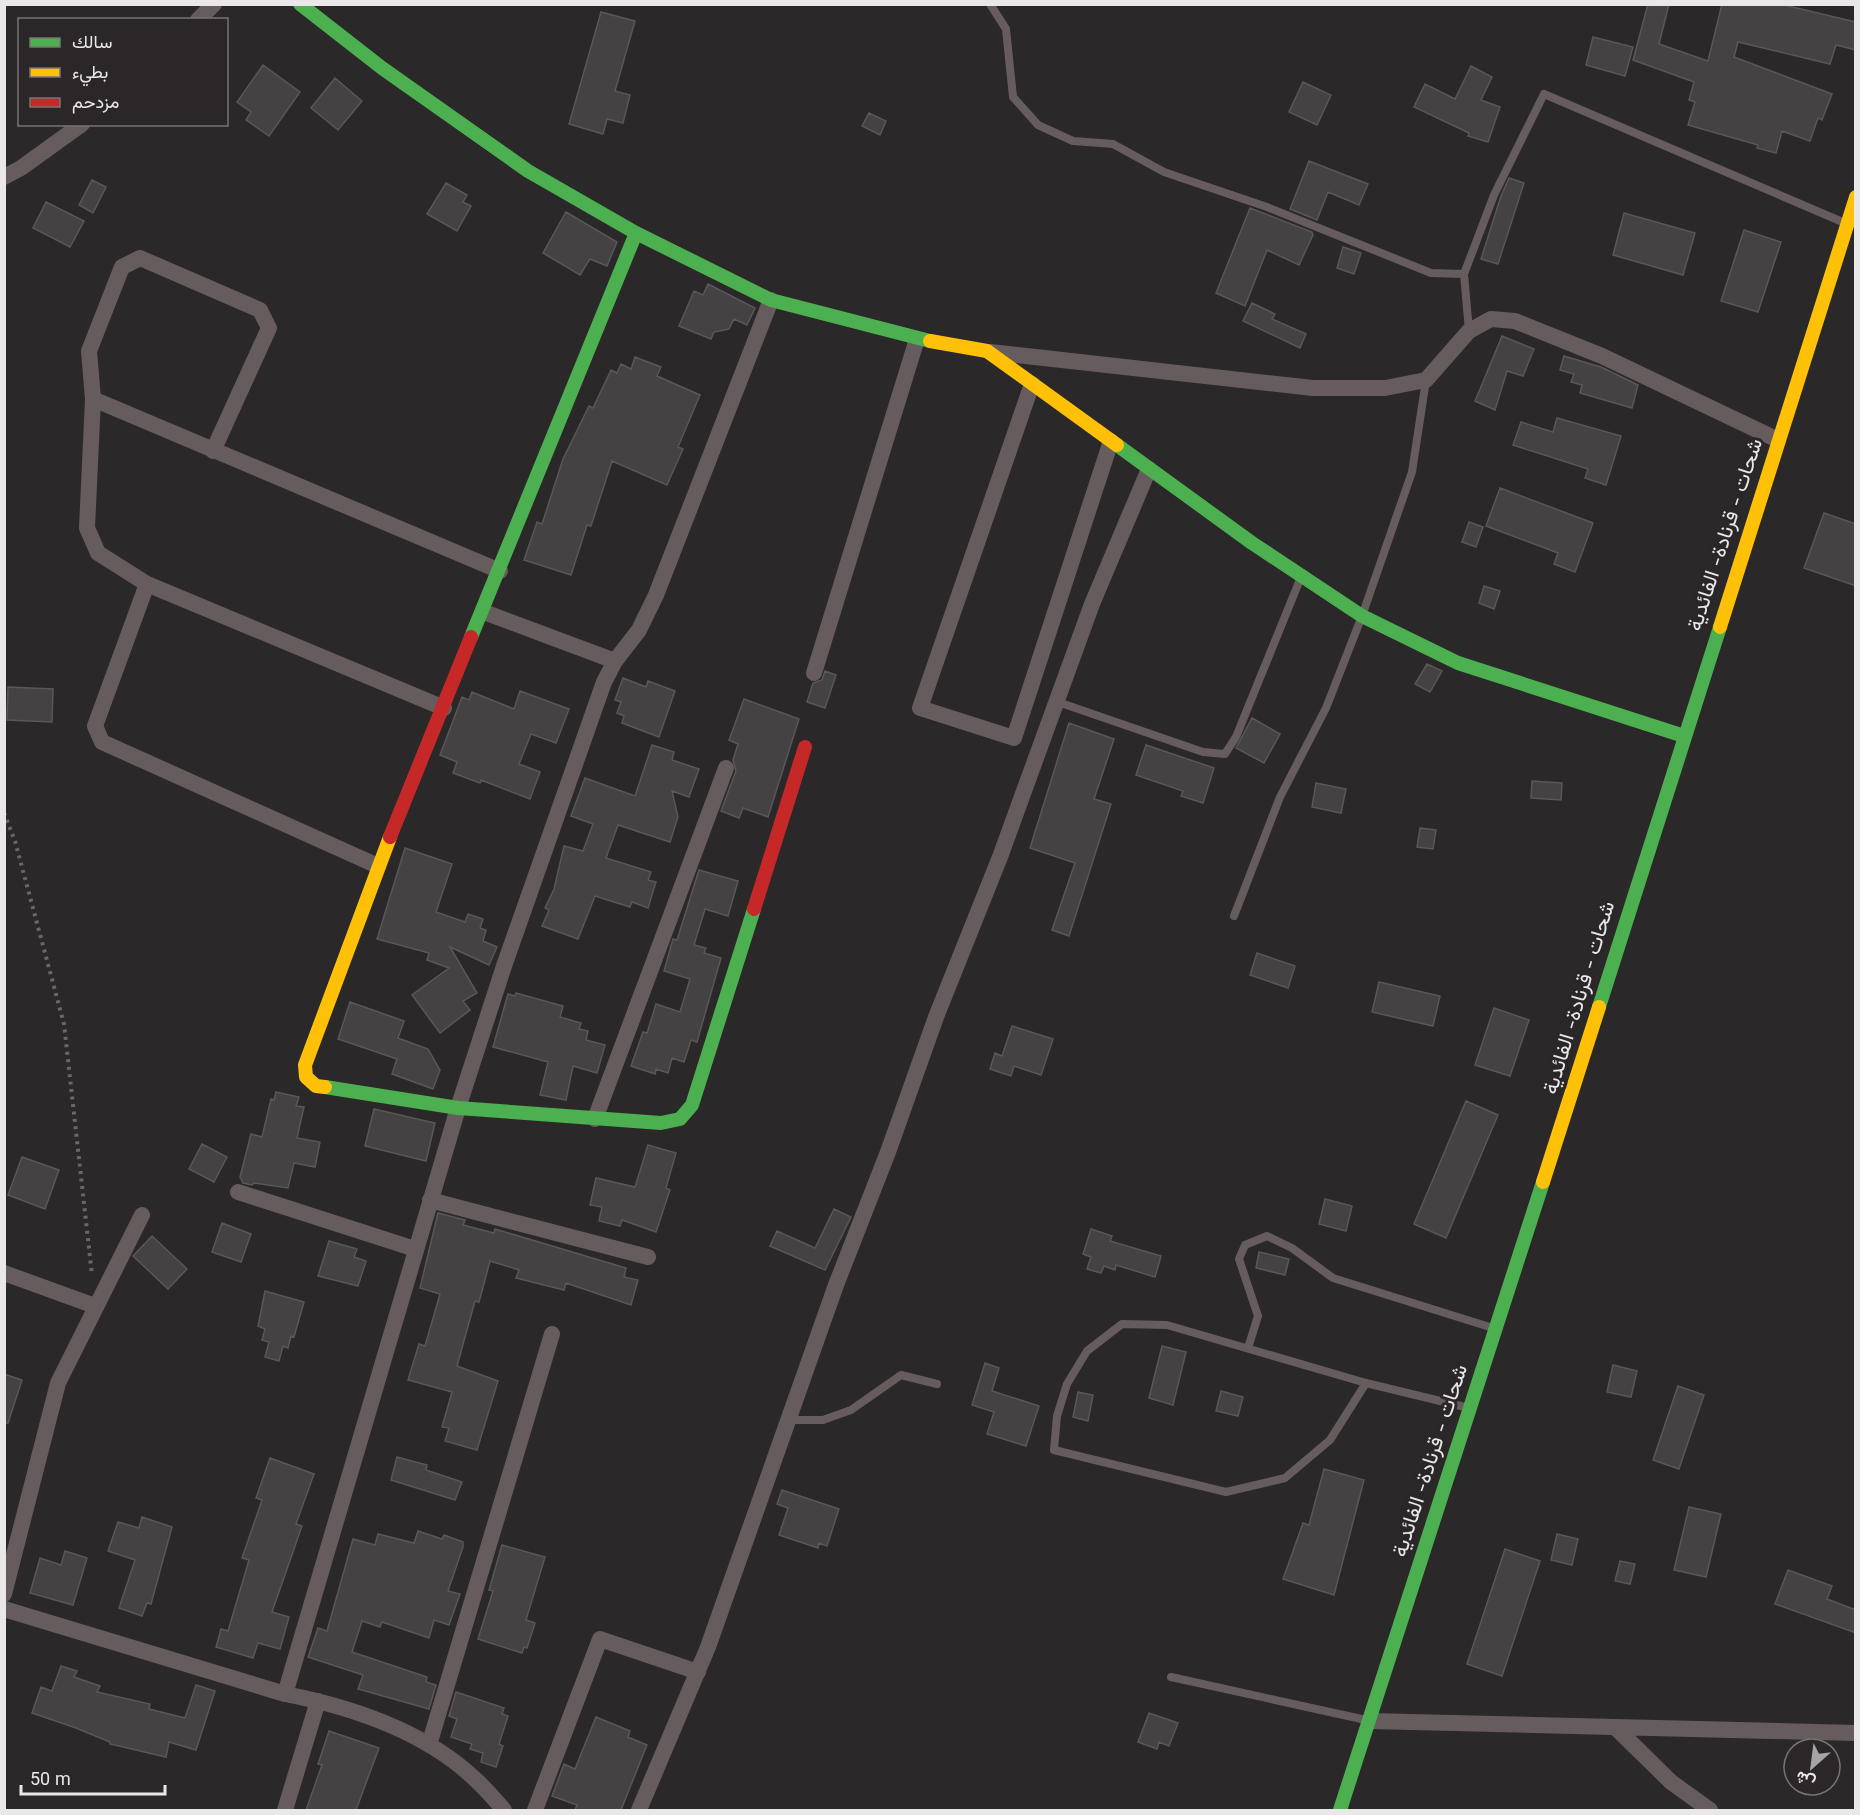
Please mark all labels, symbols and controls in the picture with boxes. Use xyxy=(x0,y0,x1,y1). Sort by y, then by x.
legend xyxy=(18,18,228,126)
text: سالك xyxy=(72,30,112,58)
text: بطيء xyxy=(72,60,108,88)
text: مزدحم xyxy=(72,90,119,118)
street label: شحات - قرنادة- الفائدية xyxy=(1679,434,1773,636)
street label: شحات - قرنادة- الفائدية xyxy=(1535,897,1625,1099)
street label: شحات - قرنادة- الفائدية xyxy=(1384,1360,1478,1562)
north arrow xyxy=(1782,1737,1842,1797)
scale bar xyxy=(21,1758,165,1796)
text: ش xyxy=(1792,1762,1820,1794)
text: 50 m xyxy=(30,1767,71,1795)

